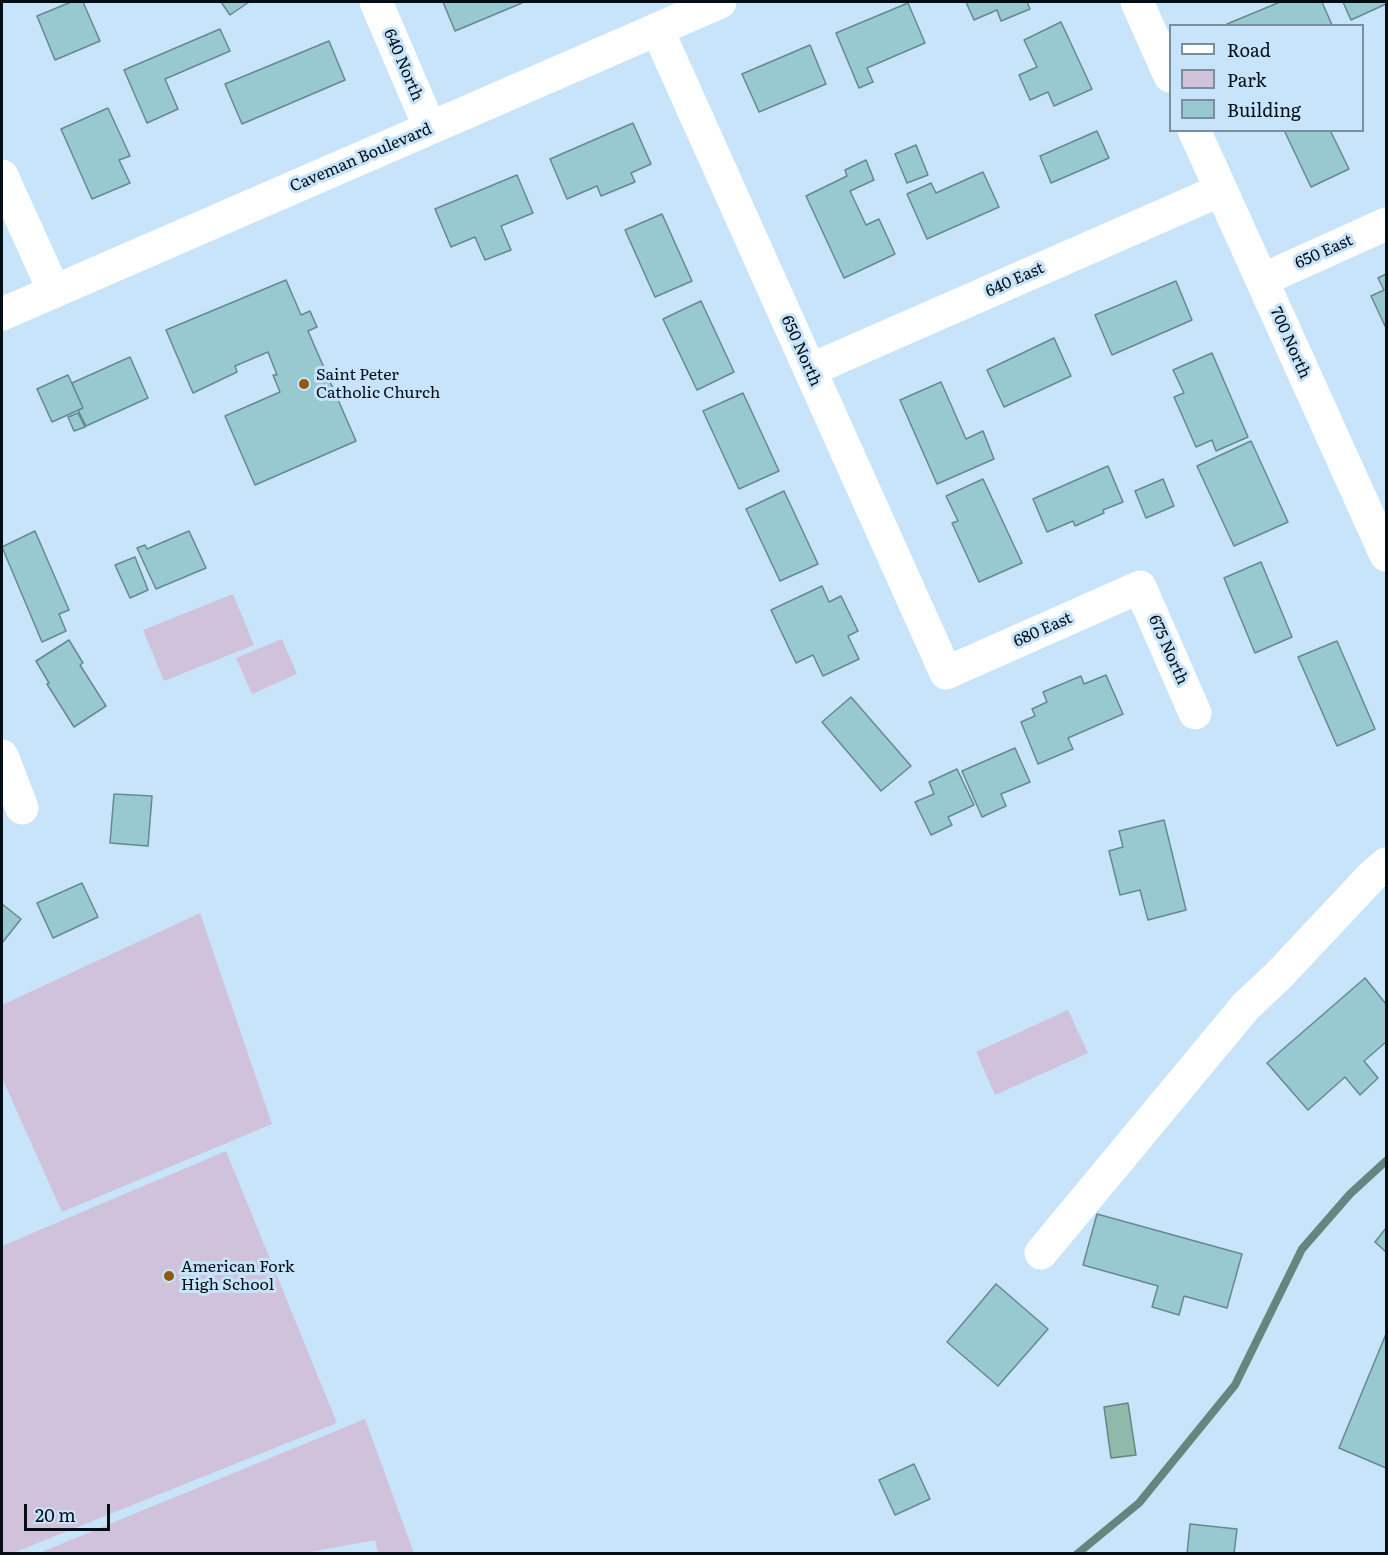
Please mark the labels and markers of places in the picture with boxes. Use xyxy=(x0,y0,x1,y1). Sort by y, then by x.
place label: Saint Peter Catholic Church xyxy=(316,365,440,403)
marker: Saint Peter Catholic Church xyxy=(297,377,311,391)
place label: American Fork High School xyxy=(181,1257,295,1295)
marker: American Fork High School xyxy=(162,1269,176,1283)

